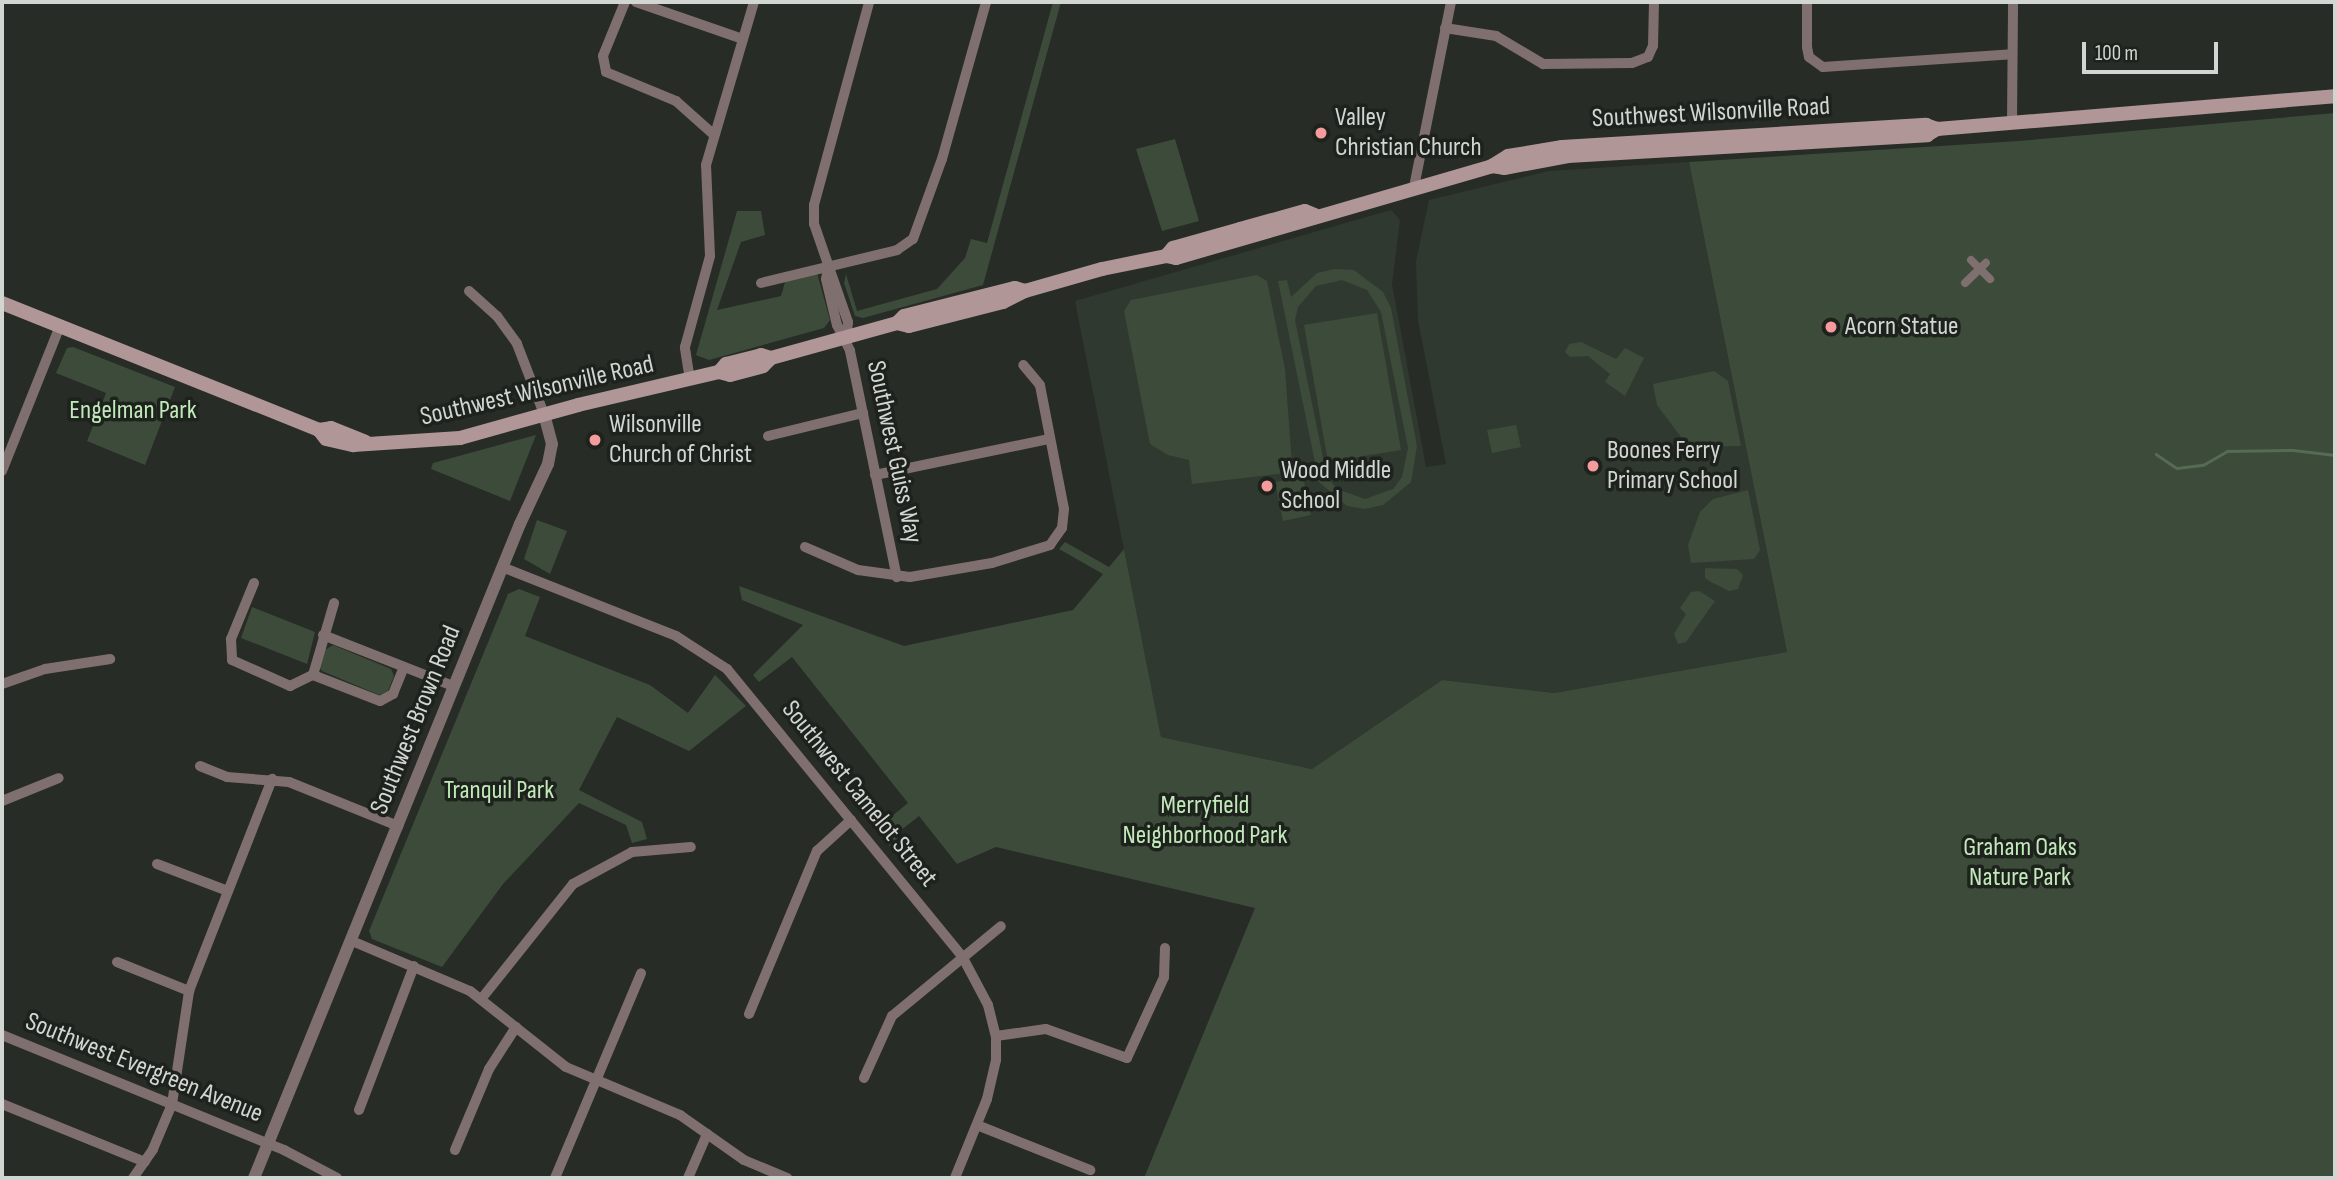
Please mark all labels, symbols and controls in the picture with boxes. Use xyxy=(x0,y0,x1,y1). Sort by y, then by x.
scale bar xyxy=(2085,28,2222,72)
text: 100 m xyxy=(2095,41,2138,66)
street label: Southwest Wilsonville Road xyxy=(1591,91,1831,135)
place label: Valley Christian Church xyxy=(1335,102,1482,164)
marker: Valley Christian Church xyxy=(1313,125,1329,141)
place label: Acorn Statue xyxy=(1845,311,1958,343)
marker: Acorn Statue xyxy=(1823,319,1839,335)
street label: Southwest Wilsonville Road xyxy=(417,349,657,433)
street label: Southwest Guiss Way xyxy=(859,358,929,546)
park label: Engelman Park xyxy=(69,395,197,427)
place label: Wilsonville Church of Christ xyxy=(609,409,752,471)
marker: Wilsonville Church of Christ xyxy=(587,432,603,448)
place label: Boones Ferry Primary School xyxy=(1607,435,1738,496)
place label: Wood Middle School xyxy=(1281,455,1391,516)
marker: Boones Ferry Primary School xyxy=(1585,458,1601,474)
marker: Wood Middle School xyxy=(1259,478,1275,494)
street label: Southwest Brown Road xyxy=(364,621,468,819)
street label: Southwest Camelot Street xyxy=(774,695,944,893)
park label: Tranquil Park xyxy=(444,775,554,807)
park label: Merryfield Neighborhood Park xyxy=(1123,790,1287,852)
park label: Graham Oaks Nature Park xyxy=(1963,832,2077,894)
street label: Southwest Evergreen Avenue xyxy=(21,1006,267,1130)

